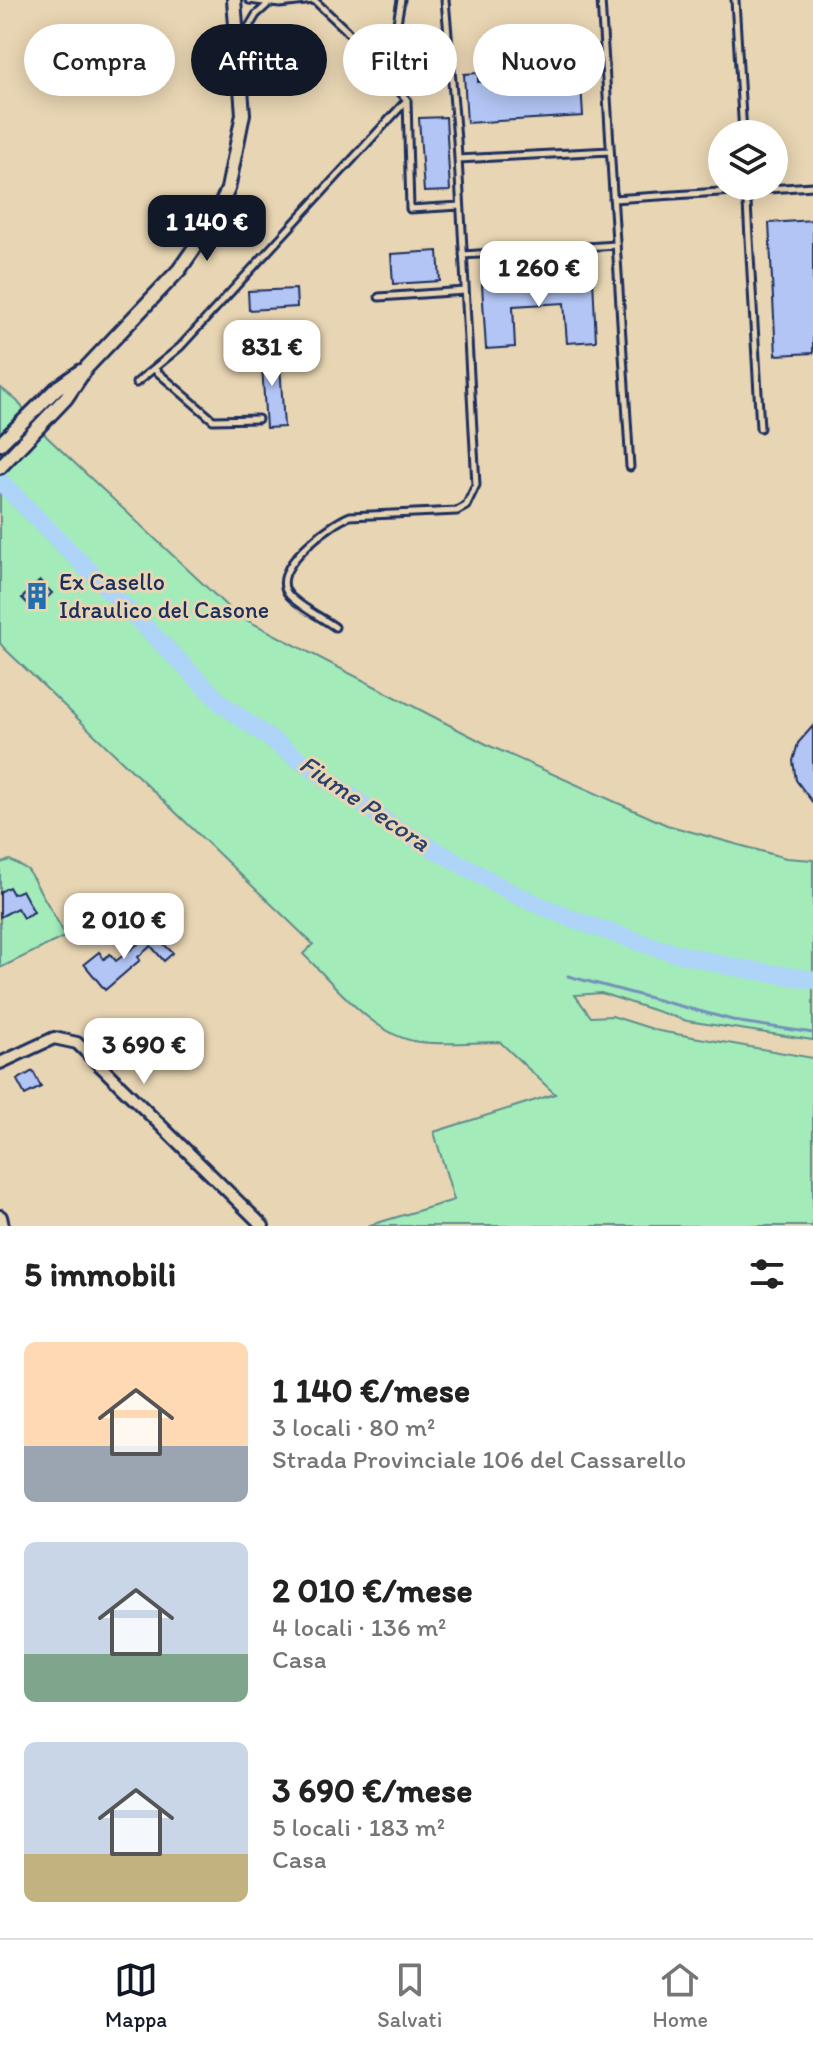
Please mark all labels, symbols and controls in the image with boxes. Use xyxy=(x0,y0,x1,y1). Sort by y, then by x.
chip: Compra xyxy=(24,24,175,96)
chip: Affitta xyxy=(191,24,327,96)
chip: Filtri xyxy=(343,24,457,96)
chip: Nuovo xyxy=(473,24,605,96)
map controls xyxy=(708,120,788,200)
button: layers xyxy=(708,120,788,200)
pin: 1 140 € xyxy=(133,195,281,263)
text: 1 140 € xyxy=(166,205,248,237)
pin: 1 260 € xyxy=(465,241,613,309)
text: 1 260 € xyxy=(498,251,580,283)
pin: 831 € xyxy=(216,320,328,388)
text: 831 € xyxy=(241,330,303,362)
place label: Ex Casello Idraulico del Casone xyxy=(59,567,269,624)
building icon: Ex Casello Idraulico del Casone xyxy=(22,581,52,611)
water label: Fiume Pecora xyxy=(294,748,437,859)
pin: 2 010 € xyxy=(50,893,198,961)
text: 2 010 € xyxy=(82,903,166,935)
pin: 3 690 € xyxy=(70,1018,218,1086)
text: 3 690 € xyxy=(102,1028,186,1060)
icon: filters xyxy=(745,1252,789,1296)
text: 5 immobili xyxy=(24,1254,176,1295)
text: 1 140 €/mese xyxy=(272,1370,470,1411)
icon: home xyxy=(88,1374,184,1470)
text: 3 locali · 80 m² xyxy=(272,1411,435,1443)
text: Strada Provinciale 106 del Cassarello xyxy=(272,1443,686,1475)
text: 2 010 €/mese xyxy=(272,1570,473,1611)
icon: home xyxy=(88,1574,184,1670)
text: 4 locali · 136 m² xyxy=(272,1611,447,1643)
text: Casa xyxy=(272,1643,327,1675)
text: 3 690 €/mese xyxy=(272,1770,472,1811)
icon: home xyxy=(88,1774,184,1870)
text: 5 locali · 183 m² xyxy=(272,1811,445,1843)
text: Casa xyxy=(272,1843,327,1875)
tab: Mappa xyxy=(105,1958,167,2033)
tab: Salvati xyxy=(377,1958,442,2033)
tab: Home xyxy=(652,1958,708,2033)

